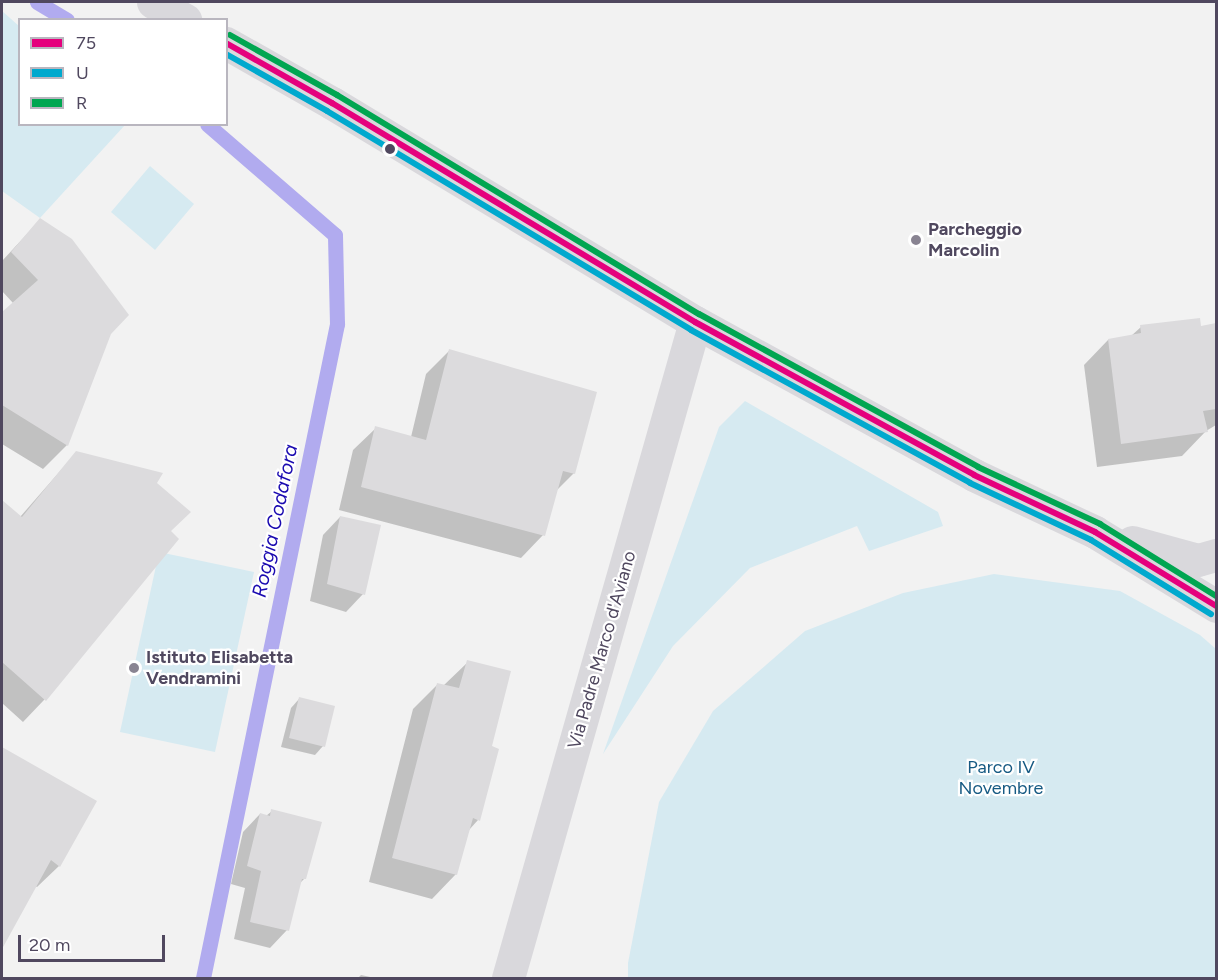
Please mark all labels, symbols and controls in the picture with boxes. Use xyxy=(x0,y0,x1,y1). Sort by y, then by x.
legend xyxy=(18,18,228,126)
text: 75 xyxy=(76,32,96,54)
text: U xyxy=(76,62,89,84)
text: R xyxy=(76,92,87,114)
unlabelled marker xyxy=(384,143,396,155)
place label: Parcheggio Marcolin xyxy=(928,219,1022,262)
marker: Parcheggio Marcolin xyxy=(909,233,923,247)
water label: Roggia Codafora xyxy=(247,442,303,600)
street label: Via Padre Marco d'Aviano xyxy=(563,548,641,752)
place label: Istituto Elisabetta Vendramini xyxy=(146,647,293,690)
marker: Istituto Elisabetta Vendramini xyxy=(127,661,141,675)
park label: Parco IV Novembre xyxy=(959,757,1043,800)
scale bar xyxy=(21,923,168,961)
text: 20 m xyxy=(29,934,70,956)

